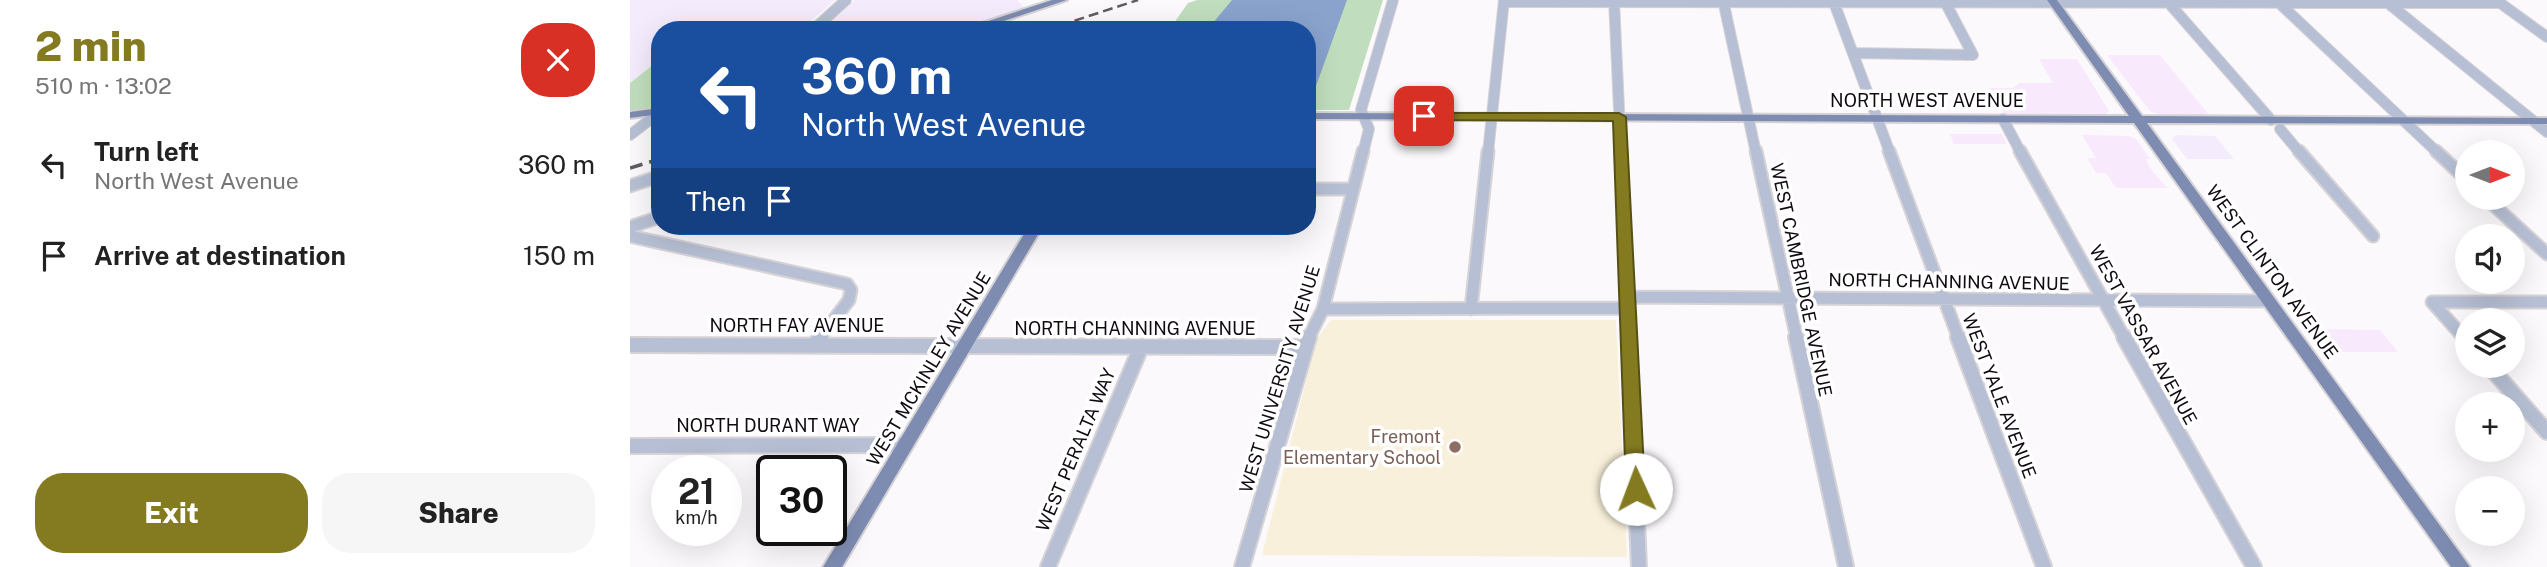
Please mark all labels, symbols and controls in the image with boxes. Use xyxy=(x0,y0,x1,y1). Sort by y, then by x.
text: 2 min xyxy=(35,21,147,70)
button: close xyxy=(521,23,595,97)
text: 360 m xyxy=(801,47,952,105)
icon: left xyxy=(686,49,777,140)
text: 510 m · 13:02 xyxy=(35,72,172,99)
pin xyxy=(1394,86,1454,146)
street label: NORTH WEST AVENUE xyxy=(1830,90,2024,111)
icon: arrive xyxy=(1405,97,1443,135)
text: North West Avenue xyxy=(801,106,1086,143)
text: Turn left xyxy=(94,136,199,167)
north arrow xyxy=(2455,140,2525,210)
map controls xyxy=(2455,140,2525,546)
icon: left xyxy=(35,146,73,184)
text: 360 m xyxy=(518,149,595,180)
street label: WEST CAMBRIDGE AVENUE xyxy=(1766,161,1837,399)
text: North West Avenue xyxy=(94,167,299,194)
street label: WEST CLINTON AVENUE xyxy=(2202,181,2343,363)
icon: arrive xyxy=(760,182,798,220)
text: Then xyxy=(686,186,746,217)
button: sound xyxy=(2455,224,2525,294)
icon: arrive xyxy=(35,237,73,275)
text: Arrive at destination xyxy=(94,240,346,271)
text: 150 m xyxy=(523,240,595,271)
street label: WEST VASSAR AVENUE xyxy=(2085,241,2202,428)
street label: WEST UNIVERSITY AVENUE xyxy=(1235,263,1324,495)
street label: WEST MCKINLEY AVENUE xyxy=(862,268,995,470)
street label: NORTH CHANNING AVENUE xyxy=(1828,269,2070,294)
button: layers xyxy=(2455,308,2525,378)
street label: WEST YALE AVENUE xyxy=(1958,310,2041,481)
street label: NORTH FAY AVENUE xyxy=(709,315,885,336)
street label: NORTH CHANNING AVENUE xyxy=(1014,318,1256,339)
street label: WEST PERALTA WAY xyxy=(1032,365,1119,534)
button: + xyxy=(2455,392,2525,462)
street label: NORTH DURANT WAY xyxy=(676,415,860,436)
place label: Fremont Elementary School xyxy=(1283,426,1441,468)
marker: Fremont Elementary School xyxy=(1447,439,1463,455)
position arrow xyxy=(1599,452,1673,526)
speed limit sign: 30 xyxy=(756,455,847,546)
text: 21 xyxy=(678,471,715,512)
button: Exit xyxy=(35,473,308,553)
button: Share xyxy=(322,473,595,553)
button: − xyxy=(2455,476,2525,546)
text: km/h xyxy=(675,507,718,528)

